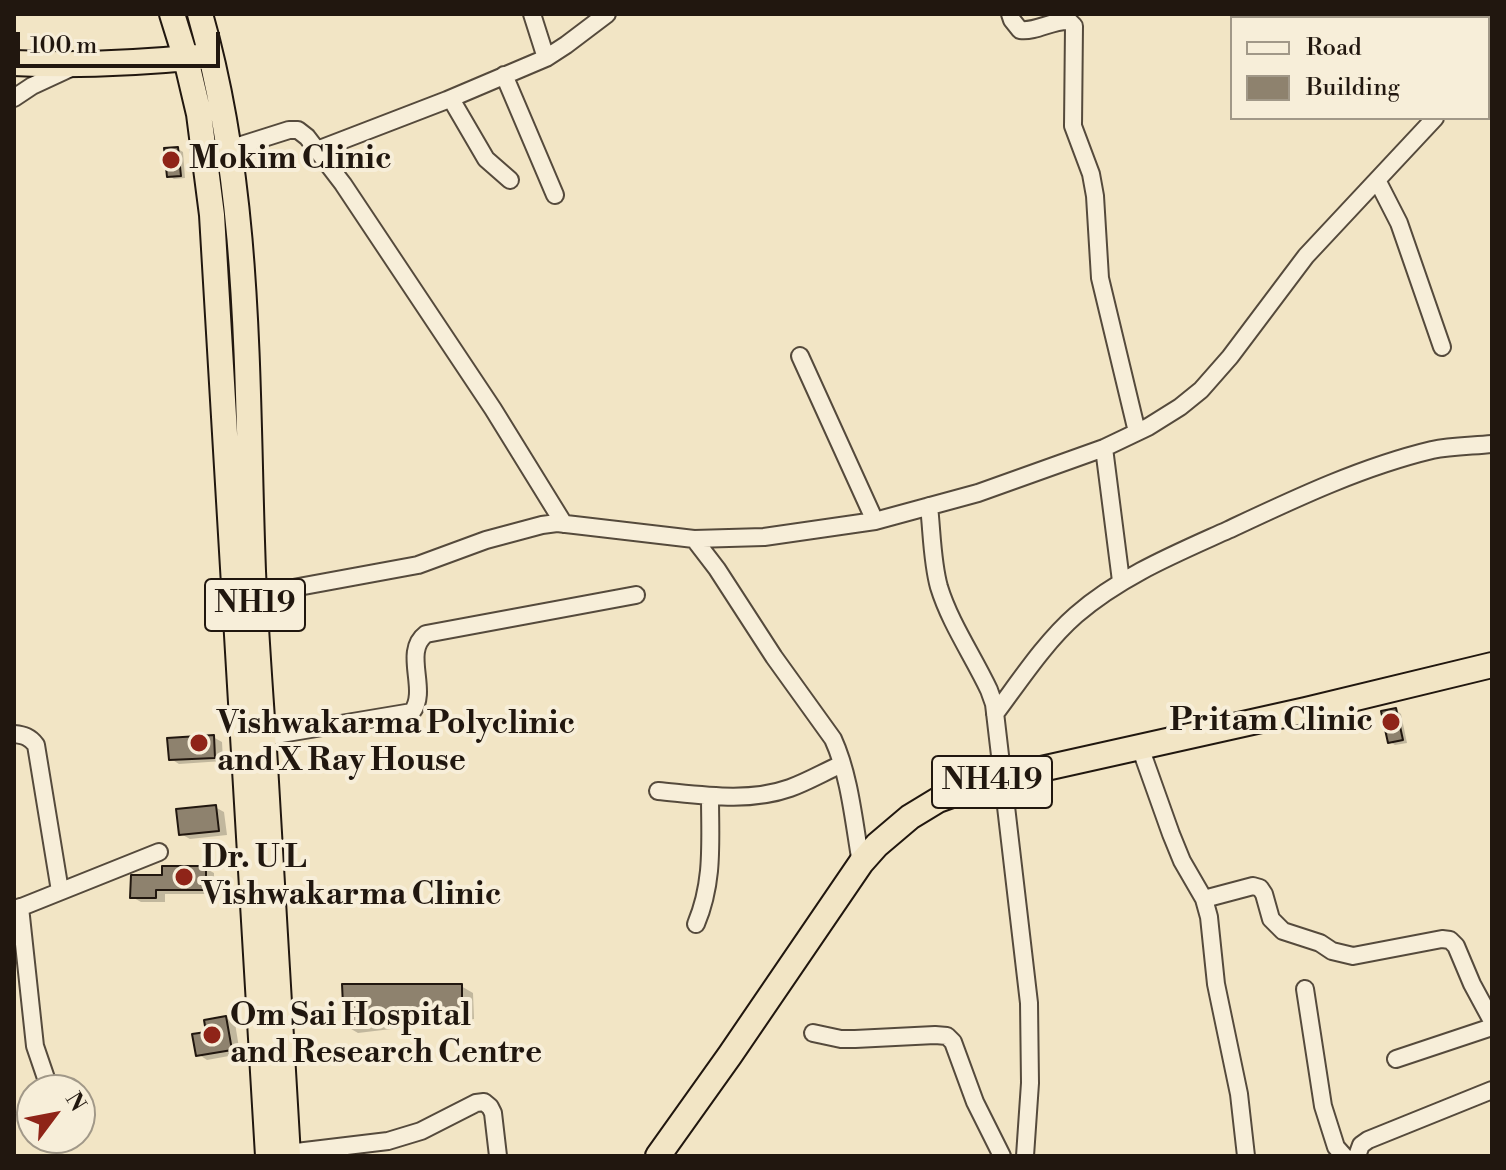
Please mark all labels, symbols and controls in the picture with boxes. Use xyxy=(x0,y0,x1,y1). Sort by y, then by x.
scale bar xyxy=(20,16,224,66)
legend xyxy=(1230,16,1490,120)
text: 100 m xyxy=(30,31,97,61)
text: Road xyxy=(1306,33,1362,63)
text: Building xyxy=(1306,73,1400,103)
place label: Mokim Clinic xyxy=(189,141,392,179)
marker: Mokim Clinic xyxy=(160,149,182,171)
road number: NH19 xyxy=(205,579,305,631)
place label: Pritam Clinic xyxy=(1169,703,1373,741)
place label: Vishwakarma Polyclinic and X Ray House xyxy=(217,706,575,781)
marker: Pritam Clinic xyxy=(1380,711,1402,733)
marker: Vishwakarma Polyclinic and X Ray House xyxy=(188,732,210,754)
road number: NH419 xyxy=(932,756,1052,808)
place label: Dr. U L Vishwakarma Clinic xyxy=(202,840,501,915)
marker: Dr. U L Vishwakarma Clinic xyxy=(173,866,195,888)
place label: Om Sai Hospital and Research Centre xyxy=(230,998,542,1073)
marker: Om Sai Hospital and Research Centre xyxy=(201,1024,223,1046)
north arrow xyxy=(16,1074,96,1154)
text: N xyxy=(59,1088,91,1117)

